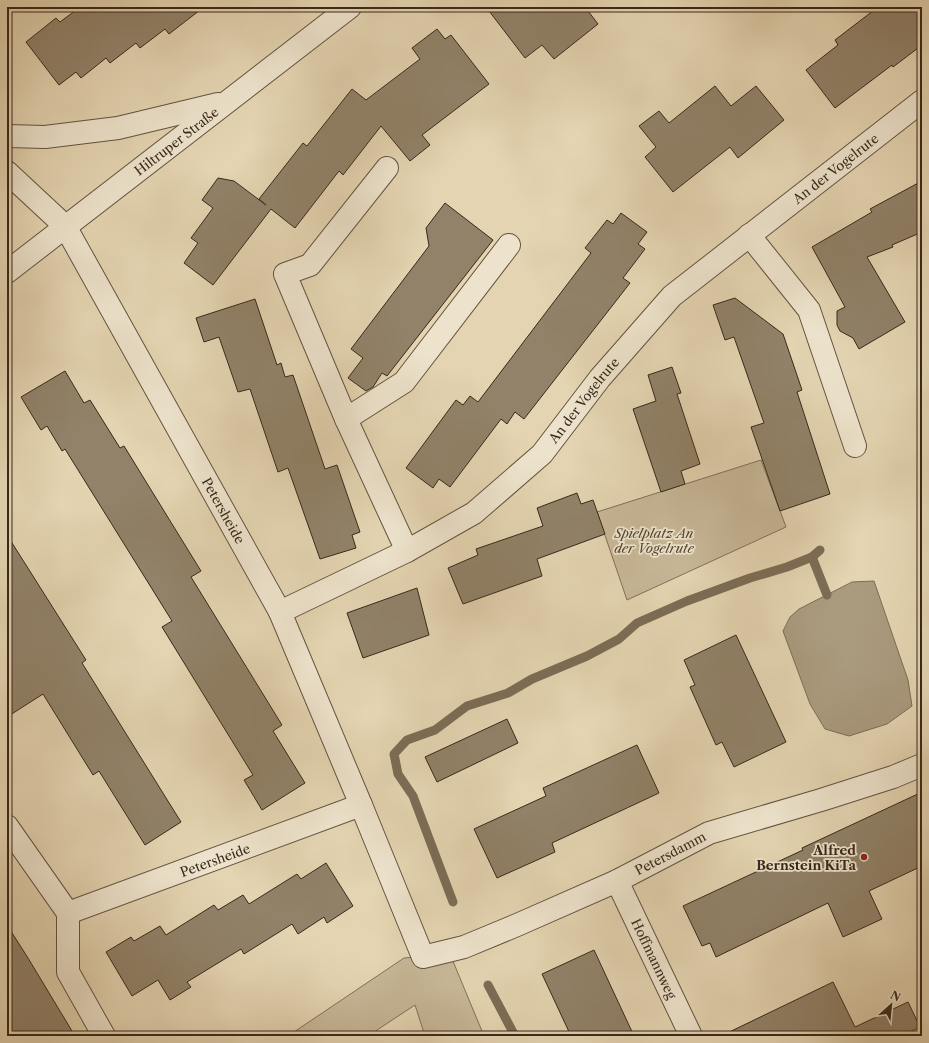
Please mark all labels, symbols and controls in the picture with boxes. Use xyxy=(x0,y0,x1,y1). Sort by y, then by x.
street label: Hiltruper Straße xyxy=(131,104,222,179)
street label: An der Vogelrute xyxy=(789,130,882,207)
street label: An der Vogelrute xyxy=(545,354,622,447)
street label: Petersheide xyxy=(199,475,248,546)
park label: Spielplatz An der Vogelrute xyxy=(614,525,694,556)
street label: Petersdamm xyxy=(632,828,708,878)
street label: Petersheide xyxy=(178,840,252,880)
place label: Alfred Bernstein KiTa xyxy=(756,842,856,873)
marker: Alfred Bernstein KiTa xyxy=(859,852,869,862)
street label: Hoffmannweg xyxy=(628,916,680,1002)
north arrow xyxy=(871,985,911,1025)
text: N xyxy=(888,988,903,1005)

